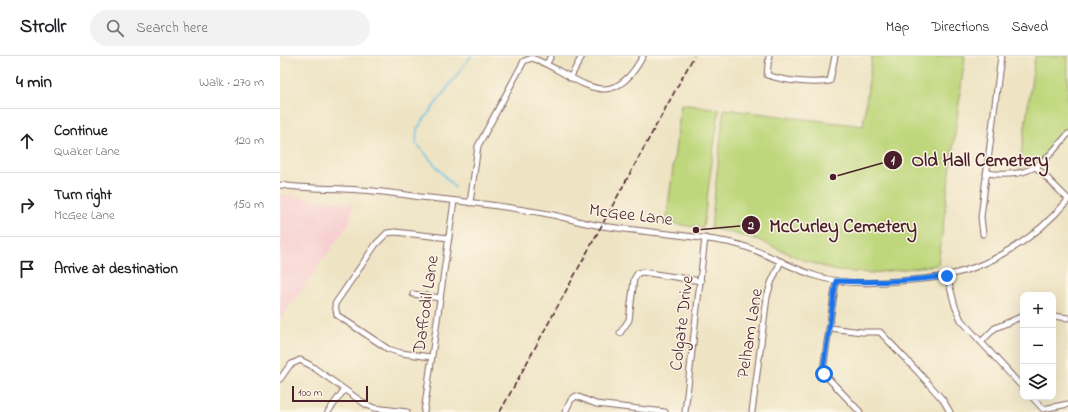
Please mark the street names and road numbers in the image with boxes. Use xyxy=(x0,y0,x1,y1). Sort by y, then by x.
street label: McGee Lane xyxy=(587,198,675,234)
street label: Daffodil Lane xyxy=(407,253,447,356)
street label: Colgate Drive xyxy=(664,273,703,372)
street label: Pelham Lane xyxy=(731,286,771,380)

